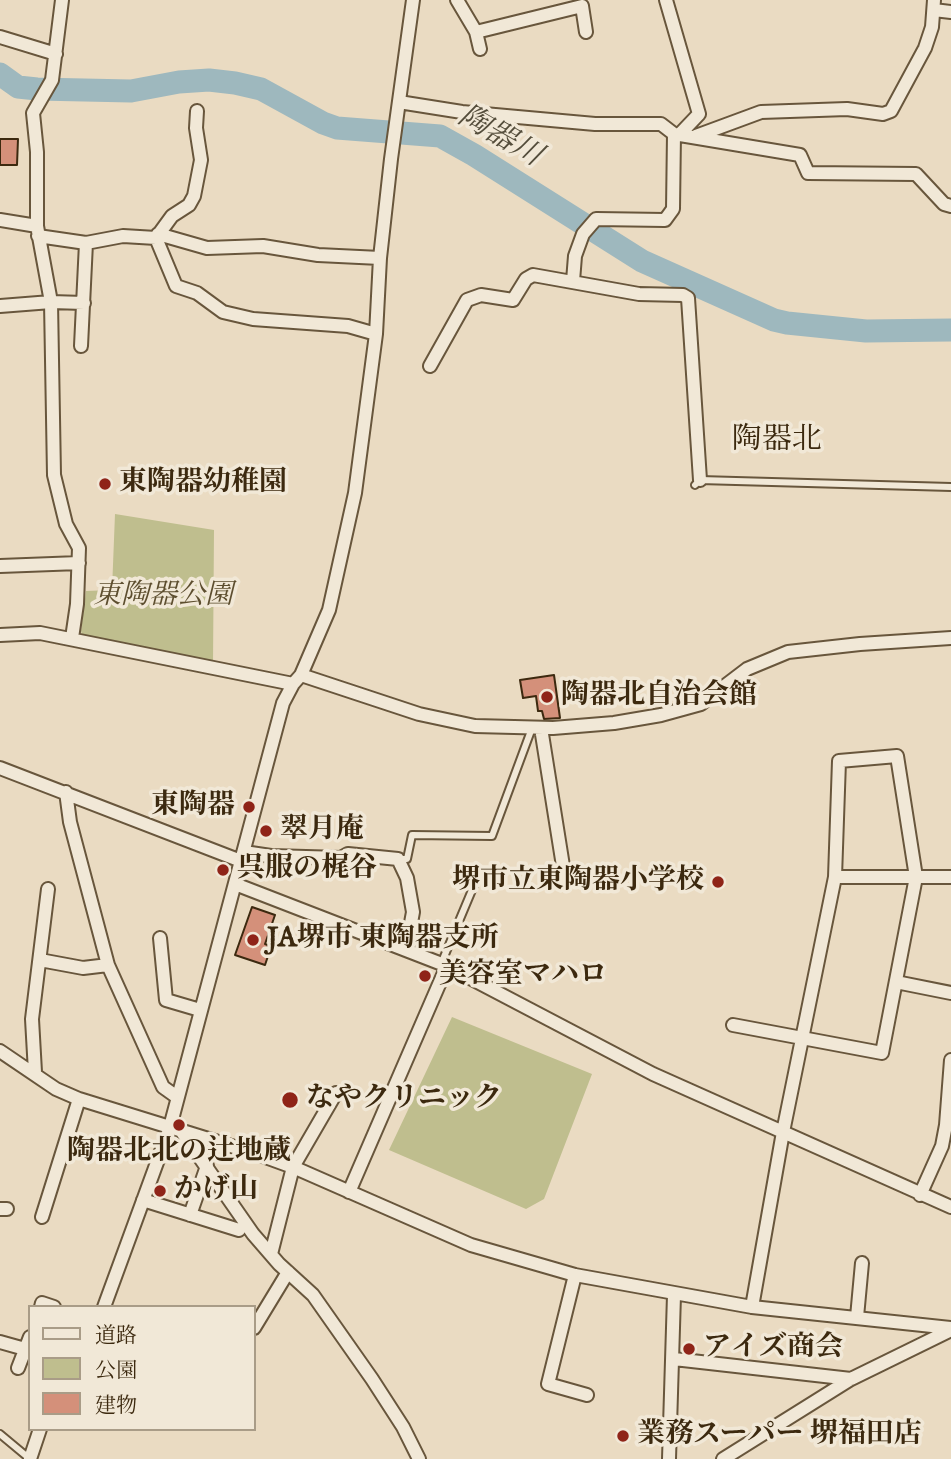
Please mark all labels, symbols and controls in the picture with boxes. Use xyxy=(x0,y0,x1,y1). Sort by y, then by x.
water label: 陶器川 xyxy=(451,100,547,176)
district label: 陶器北 xyxy=(732,424,822,460)
place label: 東陶器幼稚園 xyxy=(119,467,287,501)
marker: 東陶器幼稚園 xyxy=(97,476,113,492)
park label: 東陶器公園 xyxy=(93,580,233,614)
place label: 陶器北自治会館 xyxy=(561,680,757,714)
marker: 陶器北自治会館 xyxy=(539,689,555,705)
place label: 東陶器 xyxy=(151,790,235,824)
marker: 東陶器 xyxy=(241,799,257,815)
place label: 翠月庵 xyxy=(280,814,364,848)
marker: 翠月庵 xyxy=(258,823,274,839)
place label: 呉服の梶谷 xyxy=(237,853,377,887)
marker: 呉服の梶谷 xyxy=(215,862,231,878)
place label: 堺市立東陶器小学校 xyxy=(452,865,704,899)
marker: 堺市立東陶器小学校 xyxy=(710,874,726,890)
place label: JA堺市 東陶器支所 xyxy=(267,923,499,957)
marker: JA堺市 東陶器支所 xyxy=(245,932,261,948)
place label: 美容室マハロ xyxy=(439,959,607,993)
marker: 美容室マハロ xyxy=(417,968,433,984)
place label: なやクリニック xyxy=(306,1083,502,1117)
marker: なやクリニック xyxy=(280,1090,300,1110)
marker: 陶器北北の辻地蔵 xyxy=(171,1117,187,1133)
place label: 陶器北北の辻地蔵 xyxy=(67,1136,291,1170)
place label: かげ山 xyxy=(174,1174,258,1208)
marker: かげ山 xyxy=(152,1183,168,1199)
legend xyxy=(28,1305,256,1431)
text: 道路 xyxy=(95,1323,137,1350)
place label: アイズ商会 xyxy=(703,1332,843,1366)
marker: アイズ商会 xyxy=(681,1341,697,1357)
text: 公園 xyxy=(95,1358,137,1385)
text: 建物 xyxy=(95,1393,137,1420)
place label: 業務スーパー 堺福田店 xyxy=(637,1419,922,1453)
marker: 業務スーパー 堺福田店 xyxy=(615,1428,631,1444)

